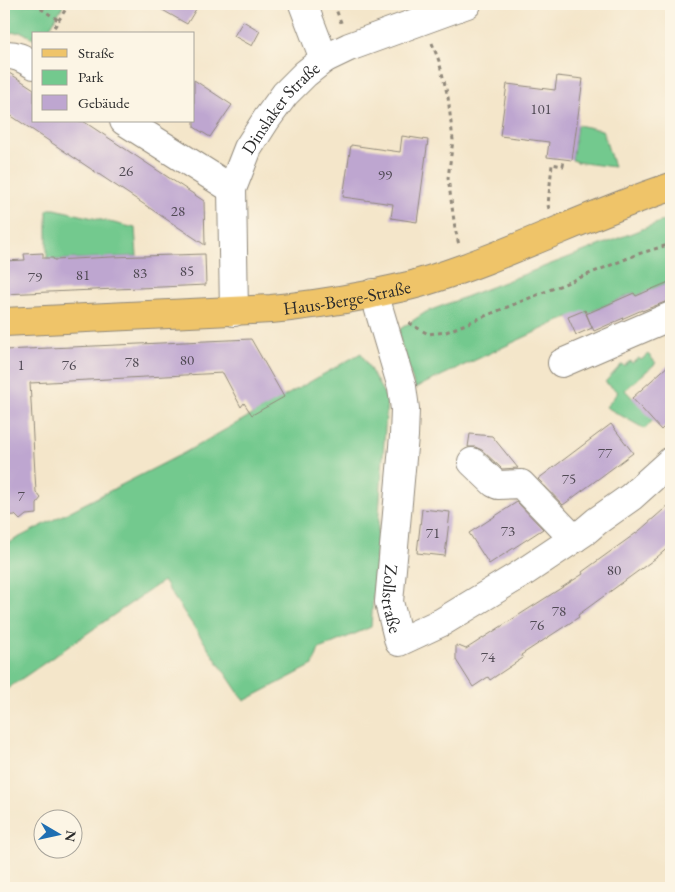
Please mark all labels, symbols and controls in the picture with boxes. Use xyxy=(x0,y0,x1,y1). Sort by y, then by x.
legend xyxy=(32,32,195,122)
text: Straße xyxy=(78,43,114,62)
street label: Dinslaker Straße xyxy=(236,56,324,158)
text: Park xyxy=(78,67,105,86)
text: Gebäude xyxy=(78,93,130,112)
house number: 101 xyxy=(530,99,552,118)
house number: 26 xyxy=(119,161,133,180)
house number: 99 xyxy=(378,165,392,184)
house number: 28 xyxy=(171,201,185,220)
house number: 85 xyxy=(180,261,194,280)
house number: 83 xyxy=(133,263,147,282)
house number: 81 xyxy=(76,265,90,284)
house number: 79 xyxy=(28,267,42,286)
street label: Haus-Berge-Straße xyxy=(282,274,413,319)
house number: 80 xyxy=(180,350,194,369)
house number: 78 xyxy=(125,352,139,371)
house number: 1 xyxy=(17,355,25,374)
house number: 76 xyxy=(62,355,76,374)
house number: 77 xyxy=(598,443,613,462)
house number: 75 xyxy=(562,469,576,488)
house number: 7 xyxy=(17,486,25,505)
house number: 73 xyxy=(501,521,515,540)
house number: 71 xyxy=(426,523,440,542)
house number: 80 xyxy=(607,560,621,579)
street label: Zollstraße xyxy=(377,564,408,635)
house number: 78 xyxy=(552,601,566,620)
house number: 76 xyxy=(530,615,544,634)
house number: 74 xyxy=(481,647,496,666)
north arrow xyxy=(32,810,82,860)
text: N xyxy=(61,829,81,844)

